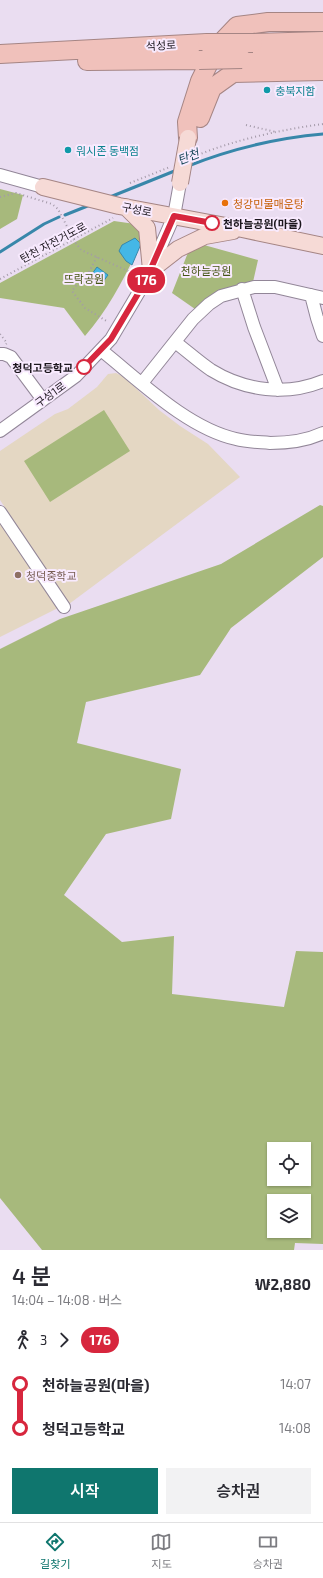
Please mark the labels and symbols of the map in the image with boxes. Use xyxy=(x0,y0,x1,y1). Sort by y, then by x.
street label: 석성로 xyxy=(145,38,177,52)
place label: 충북지함 xyxy=(275,84,315,97)
marker: 충북지함 xyxy=(262,85,272,95)
place label: 워시존 동백점 xyxy=(76,144,139,157)
marker: 워시존 동백점 xyxy=(63,145,73,155)
water label: 탄천 xyxy=(175,145,203,166)
place label: 청강민물매운탕 xyxy=(233,197,304,210)
marker: 청강민물매운탕 xyxy=(220,198,230,208)
street label: 구성로 xyxy=(121,200,153,218)
marker: 천하늘공원(마을) xyxy=(204,215,220,231)
place label: 천하늘공원(마을) xyxy=(223,217,302,230)
street label: 탄천 자전거도로 xyxy=(18,219,88,265)
park label: 천하늘공원 xyxy=(181,264,231,277)
line badge: 176 xyxy=(123,267,169,293)
park label: 뜨락공원 xyxy=(64,272,104,285)
marker: 청덕고등학교 xyxy=(76,359,92,375)
place label: 청덕고등학교 xyxy=(12,361,73,374)
street label: 구성1로 xyxy=(32,379,68,409)
place label: 청덕중학교 xyxy=(26,569,77,582)
marker: 청덕중학교 xyxy=(13,570,23,580)

